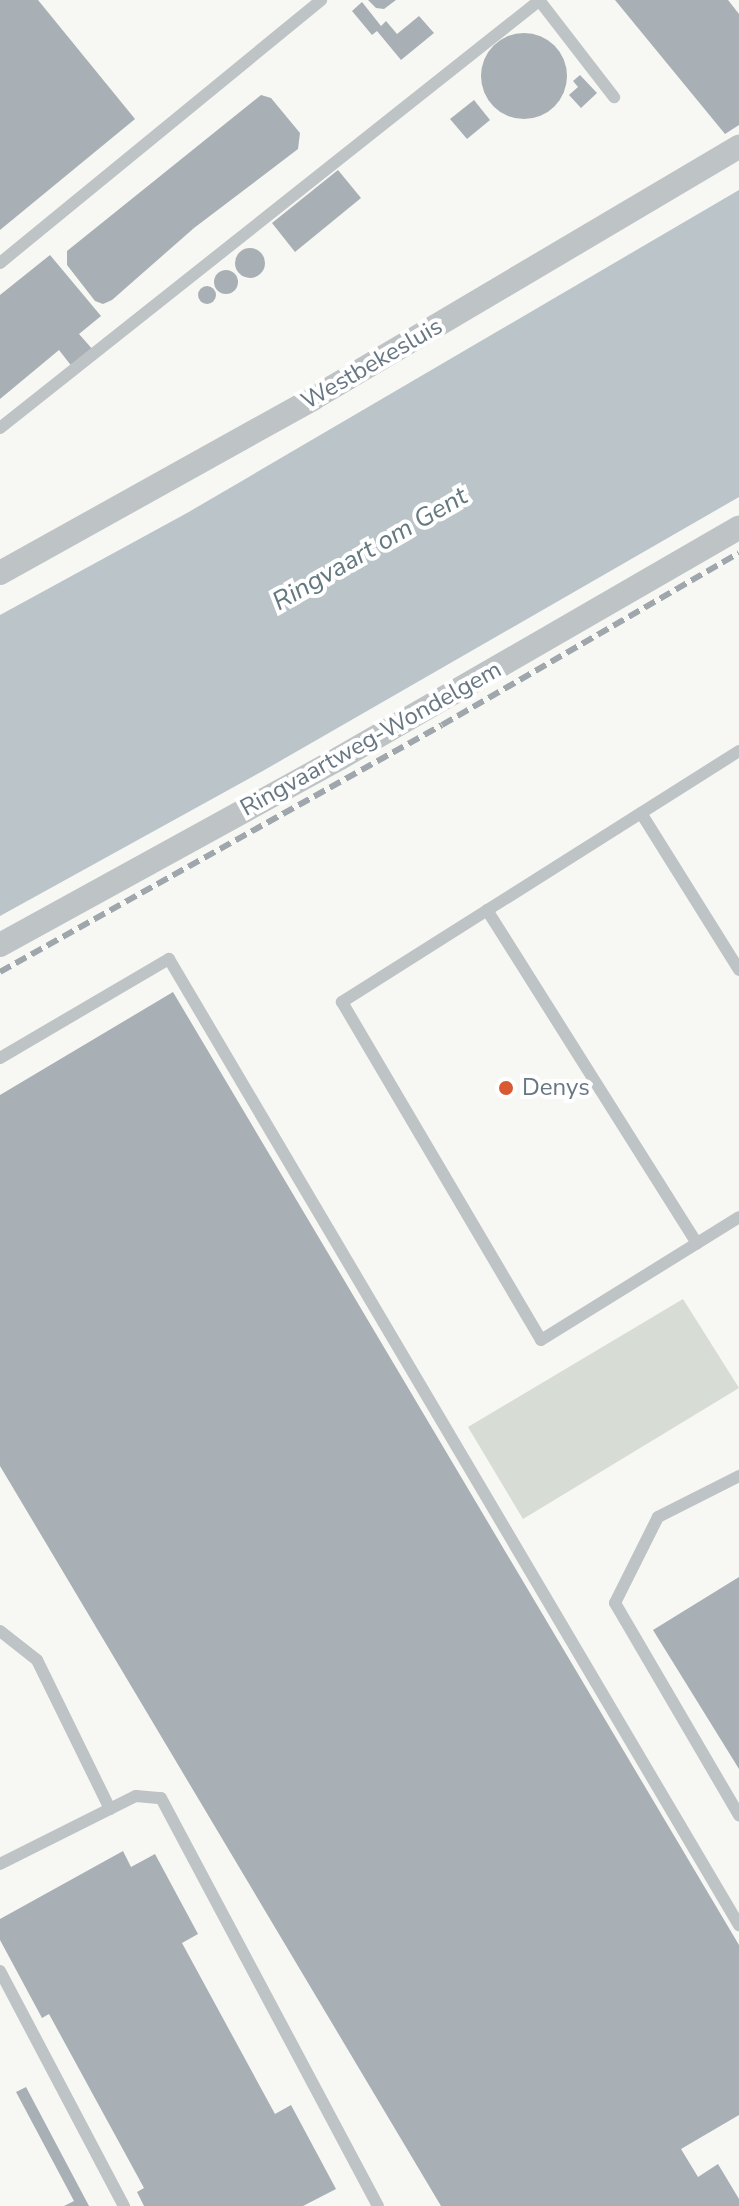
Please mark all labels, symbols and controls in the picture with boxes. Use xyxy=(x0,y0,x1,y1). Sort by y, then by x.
street label: Westbekesluis xyxy=(296,312,448,416)
water label: Ringvaart om Gent xyxy=(267,481,473,617)
street label: Ringvaartweg-Wondelgem xyxy=(236,655,506,823)
place label: Denys xyxy=(522,1074,590,1102)
marker: Denys xyxy=(497,1079,515,1097)

